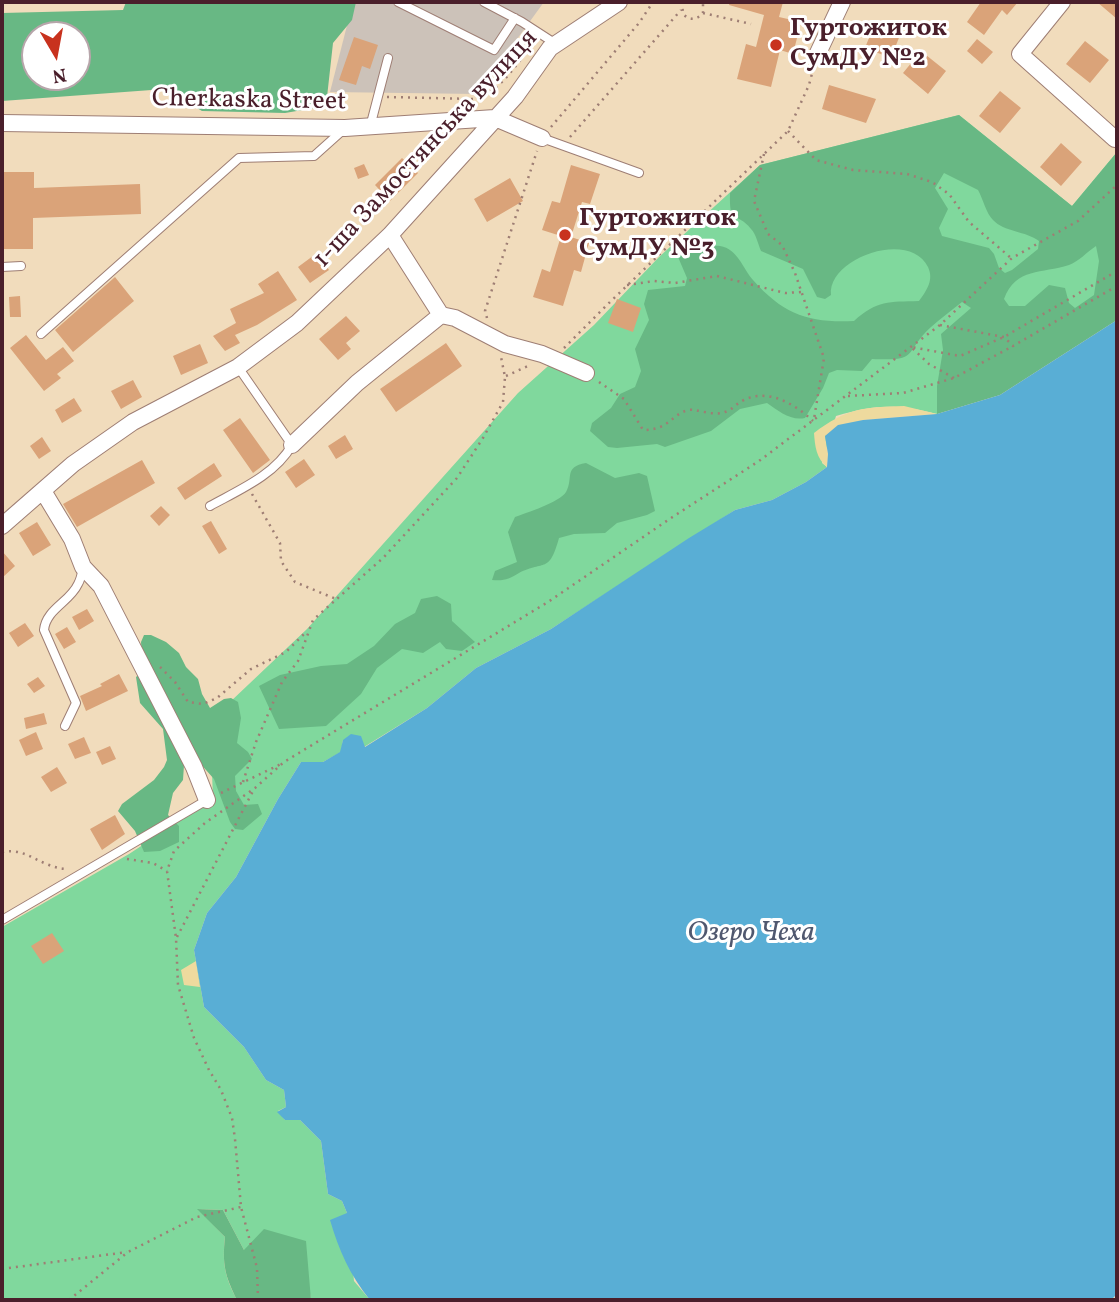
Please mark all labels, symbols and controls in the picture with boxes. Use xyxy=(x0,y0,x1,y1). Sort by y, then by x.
place label: Гуртожиток СумДУ №2 xyxy=(790,14,947,76)
north arrow xyxy=(21,21,91,91)
street label: 1-ша Замостянська вулиця xyxy=(308,24,546,276)
marker: Гуртожиток СумДУ №2 xyxy=(768,37,784,53)
text: N xyxy=(50,61,68,89)
street label: Cherkaska Street xyxy=(152,85,346,119)
place label: Гуртожиток СумДУ №3 xyxy=(579,204,736,266)
marker: Гуртожиток СумДУ №3 xyxy=(557,227,573,243)
water label: Озеро Чеха xyxy=(687,918,815,952)

